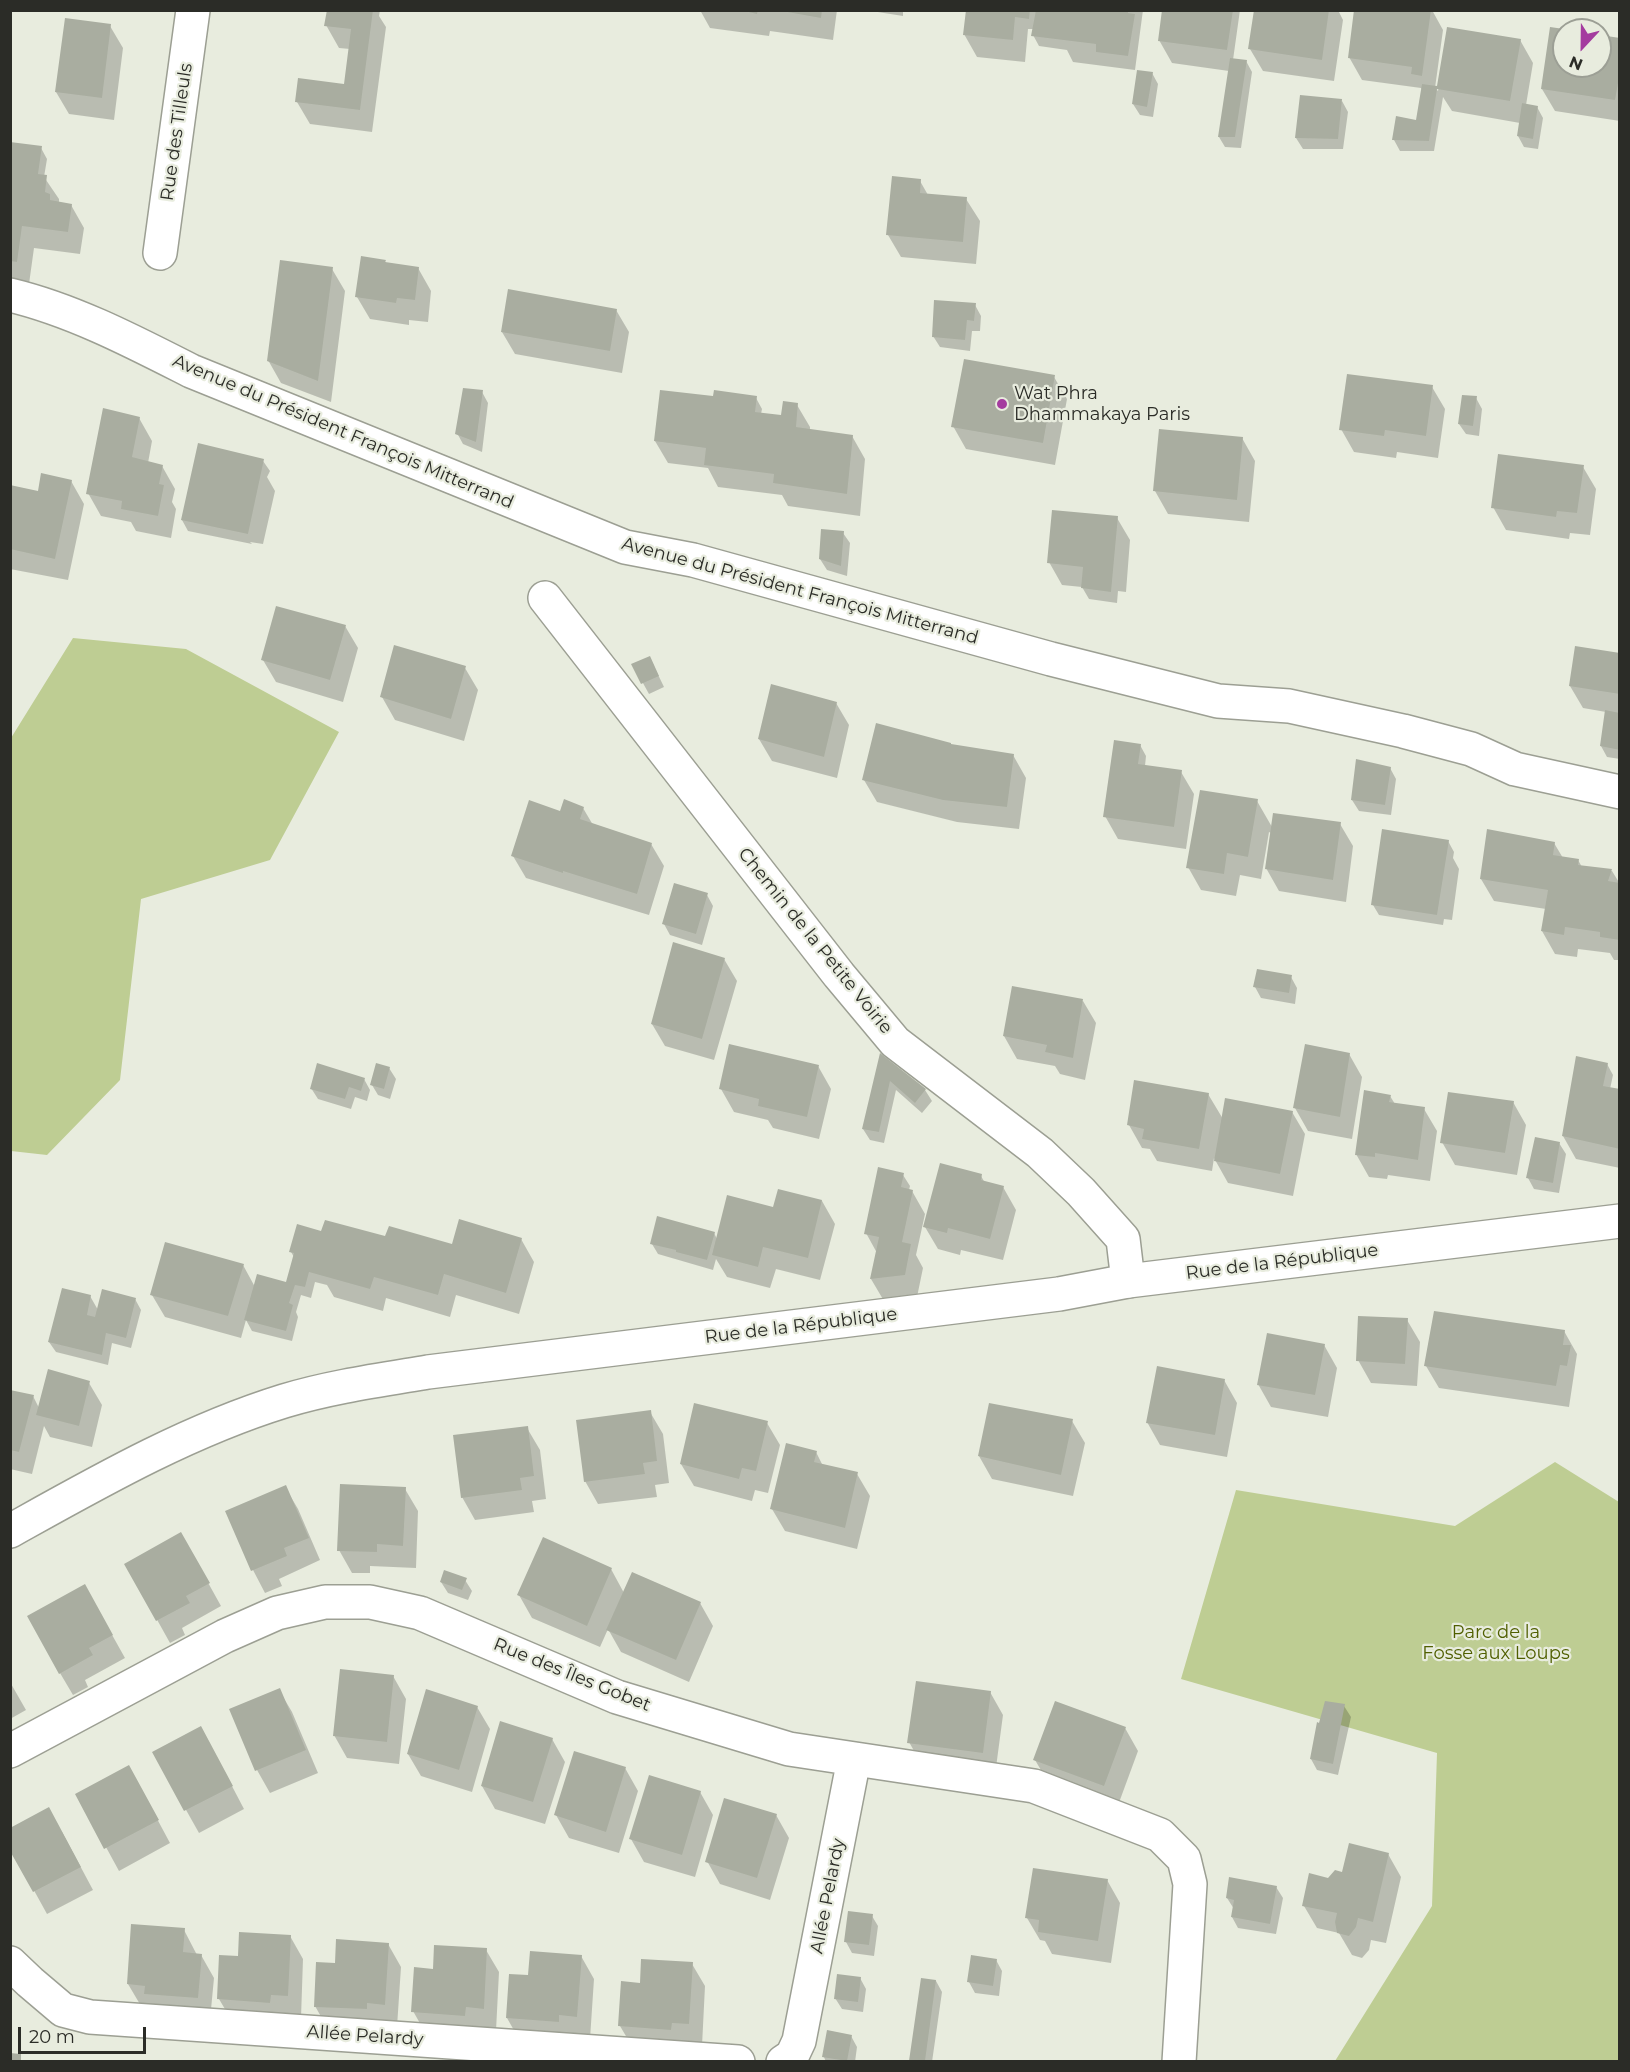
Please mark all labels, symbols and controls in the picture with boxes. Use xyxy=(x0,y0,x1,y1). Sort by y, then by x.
north arrow xyxy=(1552,18,1612,78)
text: N xyxy=(1566,52,1585,75)
street label: Rue des Tilleuls xyxy=(157,62,197,202)
street label: Avenue du Président François Mitterrand xyxy=(169,350,517,514)
place label: Wat Phra Dhammakaya Paris xyxy=(1014,383,1190,426)
marker: Wat Phra Dhammakaya Paris xyxy=(995,397,1009,411)
street label: Avenue du Président François Mitterrand xyxy=(619,533,981,649)
street label: Chemin de la Petite Voirie xyxy=(733,844,897,1038)
street label: Rue de la République xyxy=(1184,1239,1380,1285)
street label: Rue de la République xyxy=(703,1303,899,1349)
park label: Parc de la Fosse aux Loups xyxy=(1422,1622,1570,1664)
street label: Rue des Îles Gobet xyxy=(490,1634,654,1716)
street label: Allée Pelardy xyxy=(806,1837,850,1955)
scale bar xyxy=(21,2015,148,2053)
street label: Allée Pelardy xyxy=(306,2021,424,2051)
text: 20 m xyxy=(29,2026,75,2048)

